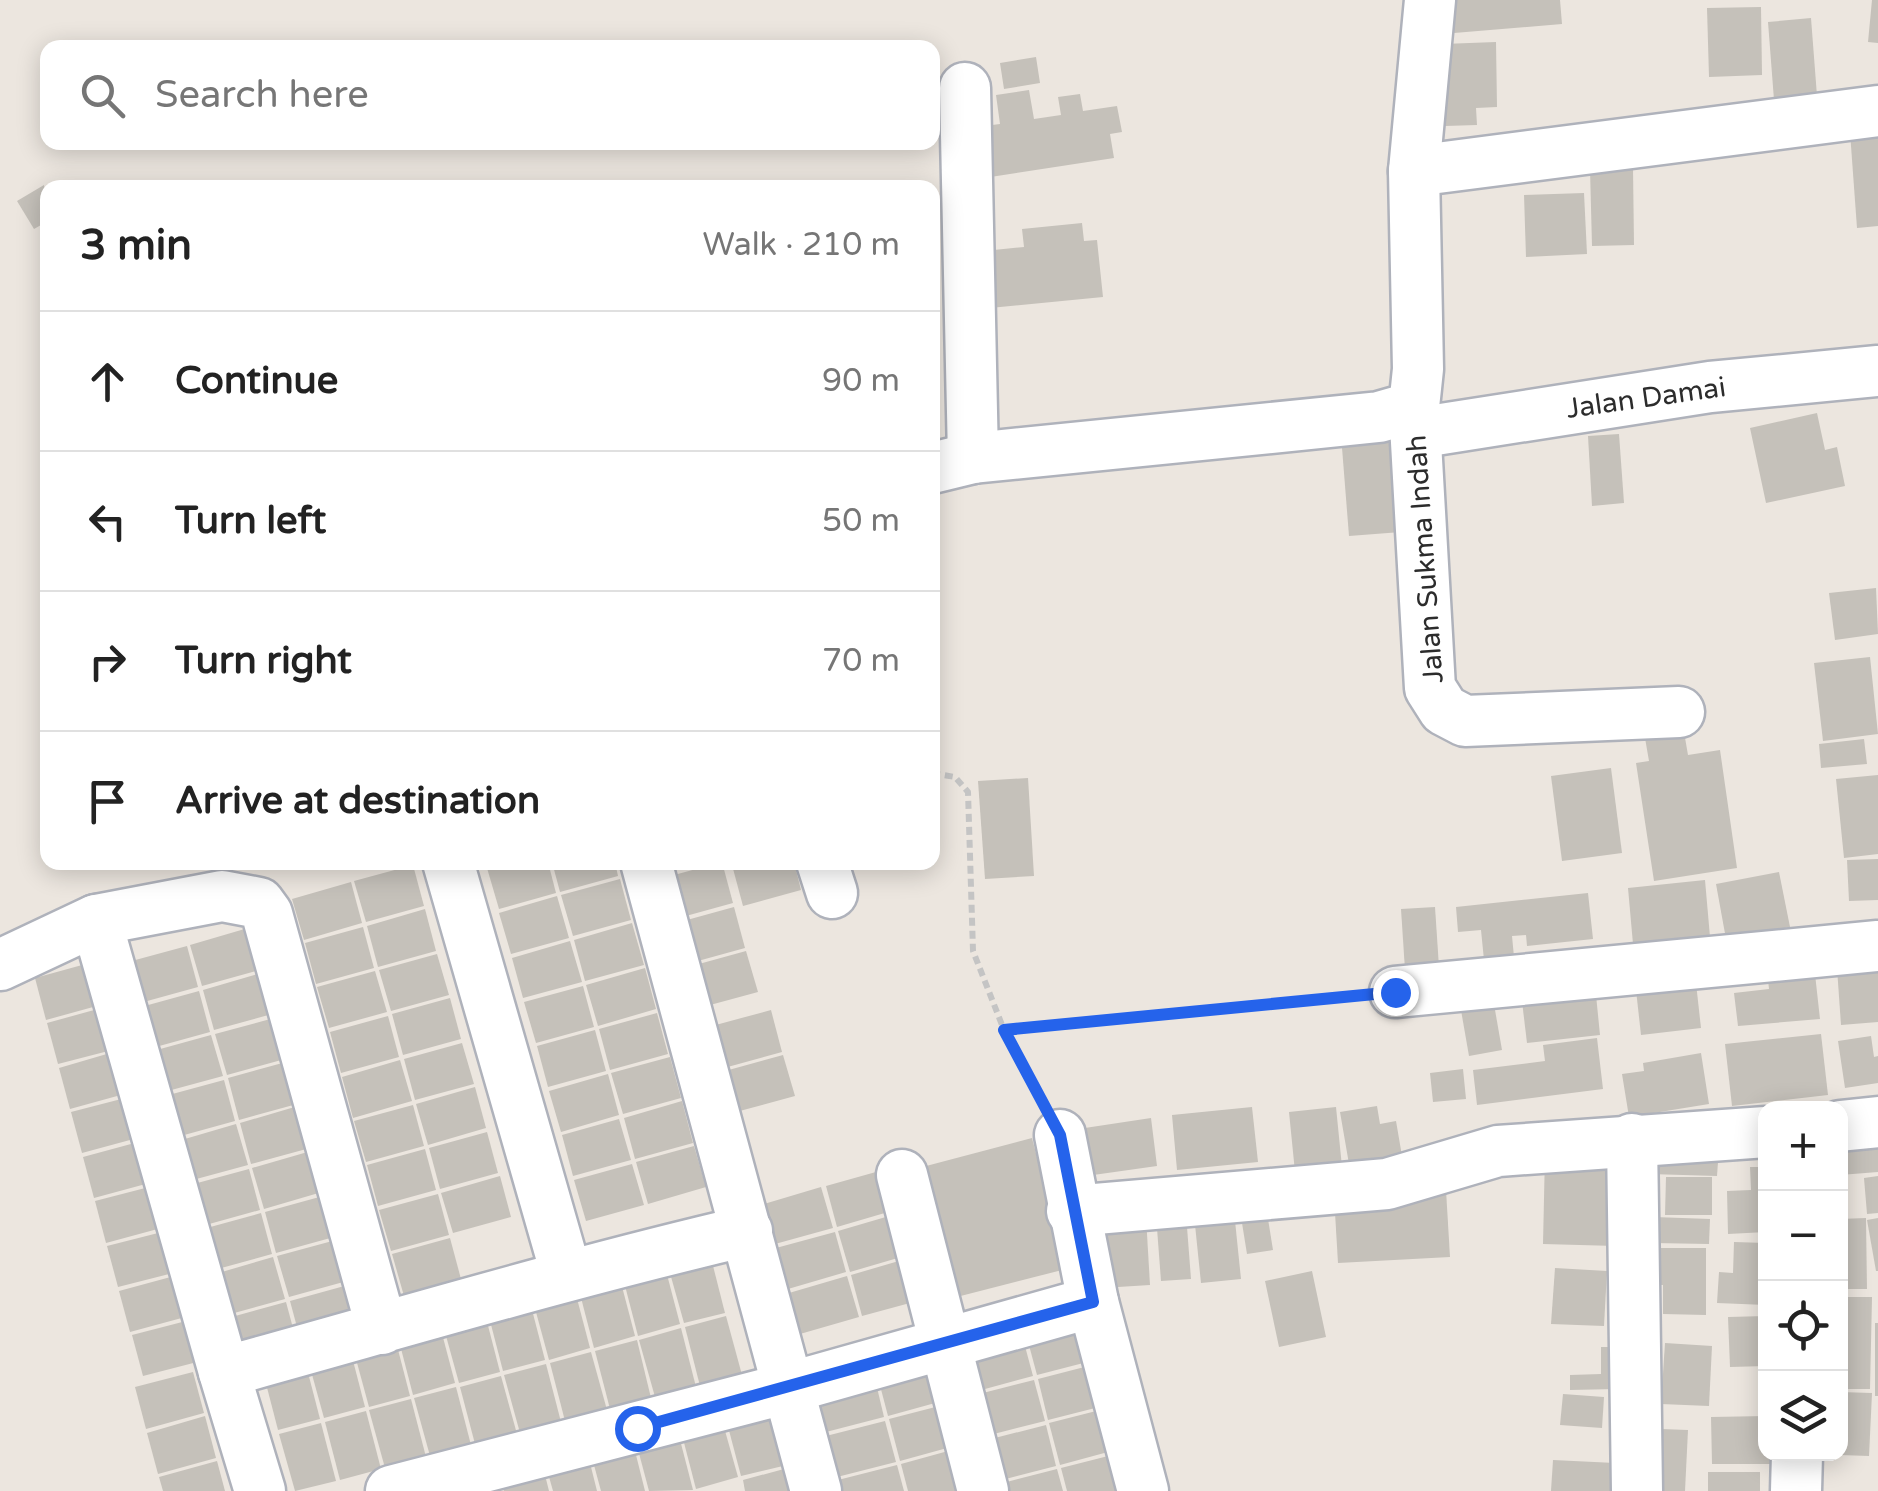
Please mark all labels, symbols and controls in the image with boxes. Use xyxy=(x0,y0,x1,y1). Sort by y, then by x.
search box xyxy=(40,40,940,150)
icon: search xyxy=(75,68,130,123)
text: Search here xyxy=(155,72,369,118)
text: 3 min xyxy=(80,220,192,271)
text: Walk · 210 m xyxy=(703,226,900,264)
icon: ahead xyxy=(80,354,135,409)
text: Continue xyxy=(175,358,338,404)
text: 90 m xyxy=(822,362,900,400)
street label: Jalan Damai xyxy=(1564,370,1728,426)
street label: Jalan Sukma Indah xyxy=(1399,434,1451,684)
icon: left xyxy=(80,494,135,549)
text: Turn left xyxy=(175,498,326,544)
text: 50 m xyxy=(822,502,900,540)
icon: right xyxy=(80,634,135,689)
text: Turn right xyxy=(175,638,352,684)
text: 70 m xyxy=(822,642,900,680)
icon: arrive xyxy=(80,774,135,829)
text: Arrive at destination xyxy=(175,778,540,824)
route end xyxy=(1373,970,1419,1016)
map controls xyxy=(1758,1101,1848,1461)
button: + xyxy=(1758,1101,1848,1191)
button: − xyxy=(1758,1191,1848,1281)
button: locate xyxy=(1758,1281,1848,1371)
button: layers xyxy=(1758,1371,1848,1461)
route start xyxy=(615,1406,661,1452)

